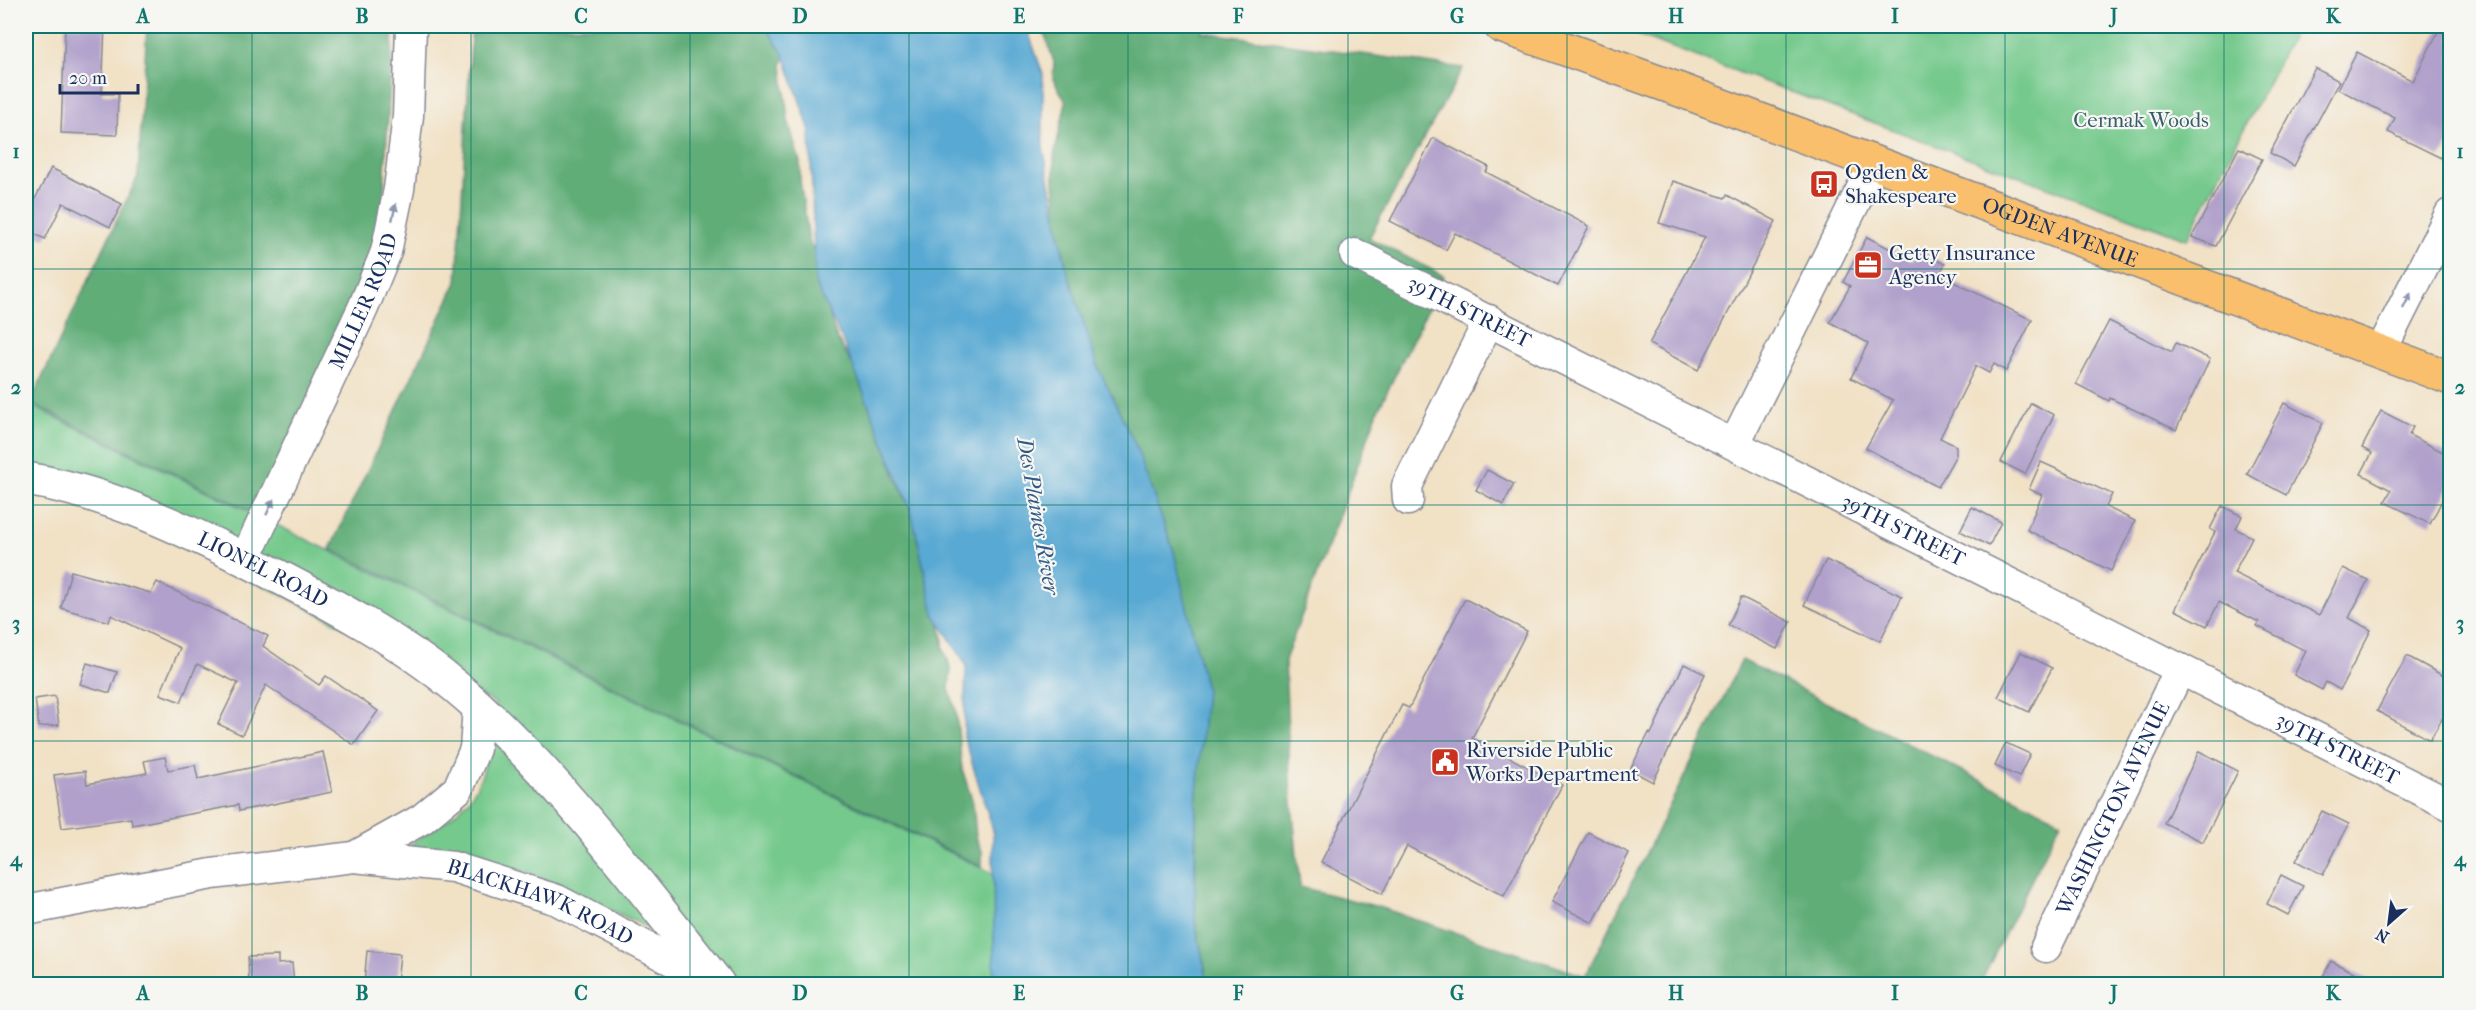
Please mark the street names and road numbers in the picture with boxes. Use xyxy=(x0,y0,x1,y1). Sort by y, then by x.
street label: OGDEN AVENUE xyxy=(1979,192,2142,272)
street label: MILLER ROAD xyxy=(324,231,402,373)
street label: 39TH STREET xyxy=(1404,270,1536,353)
street label: 39TH STREET xyxy=(1838,489,1970,571)
street label: LIONEL ROAD xyxy=(194,526,333,613)
street label: WASHINGTON AVENUE xyxy=(2051,697,2175,920)
street label: 39TH STREET xyxy=(2272,707,2404,790)
street label: BLACKHAWK ROAD xyxy=(444,854,637,950)

